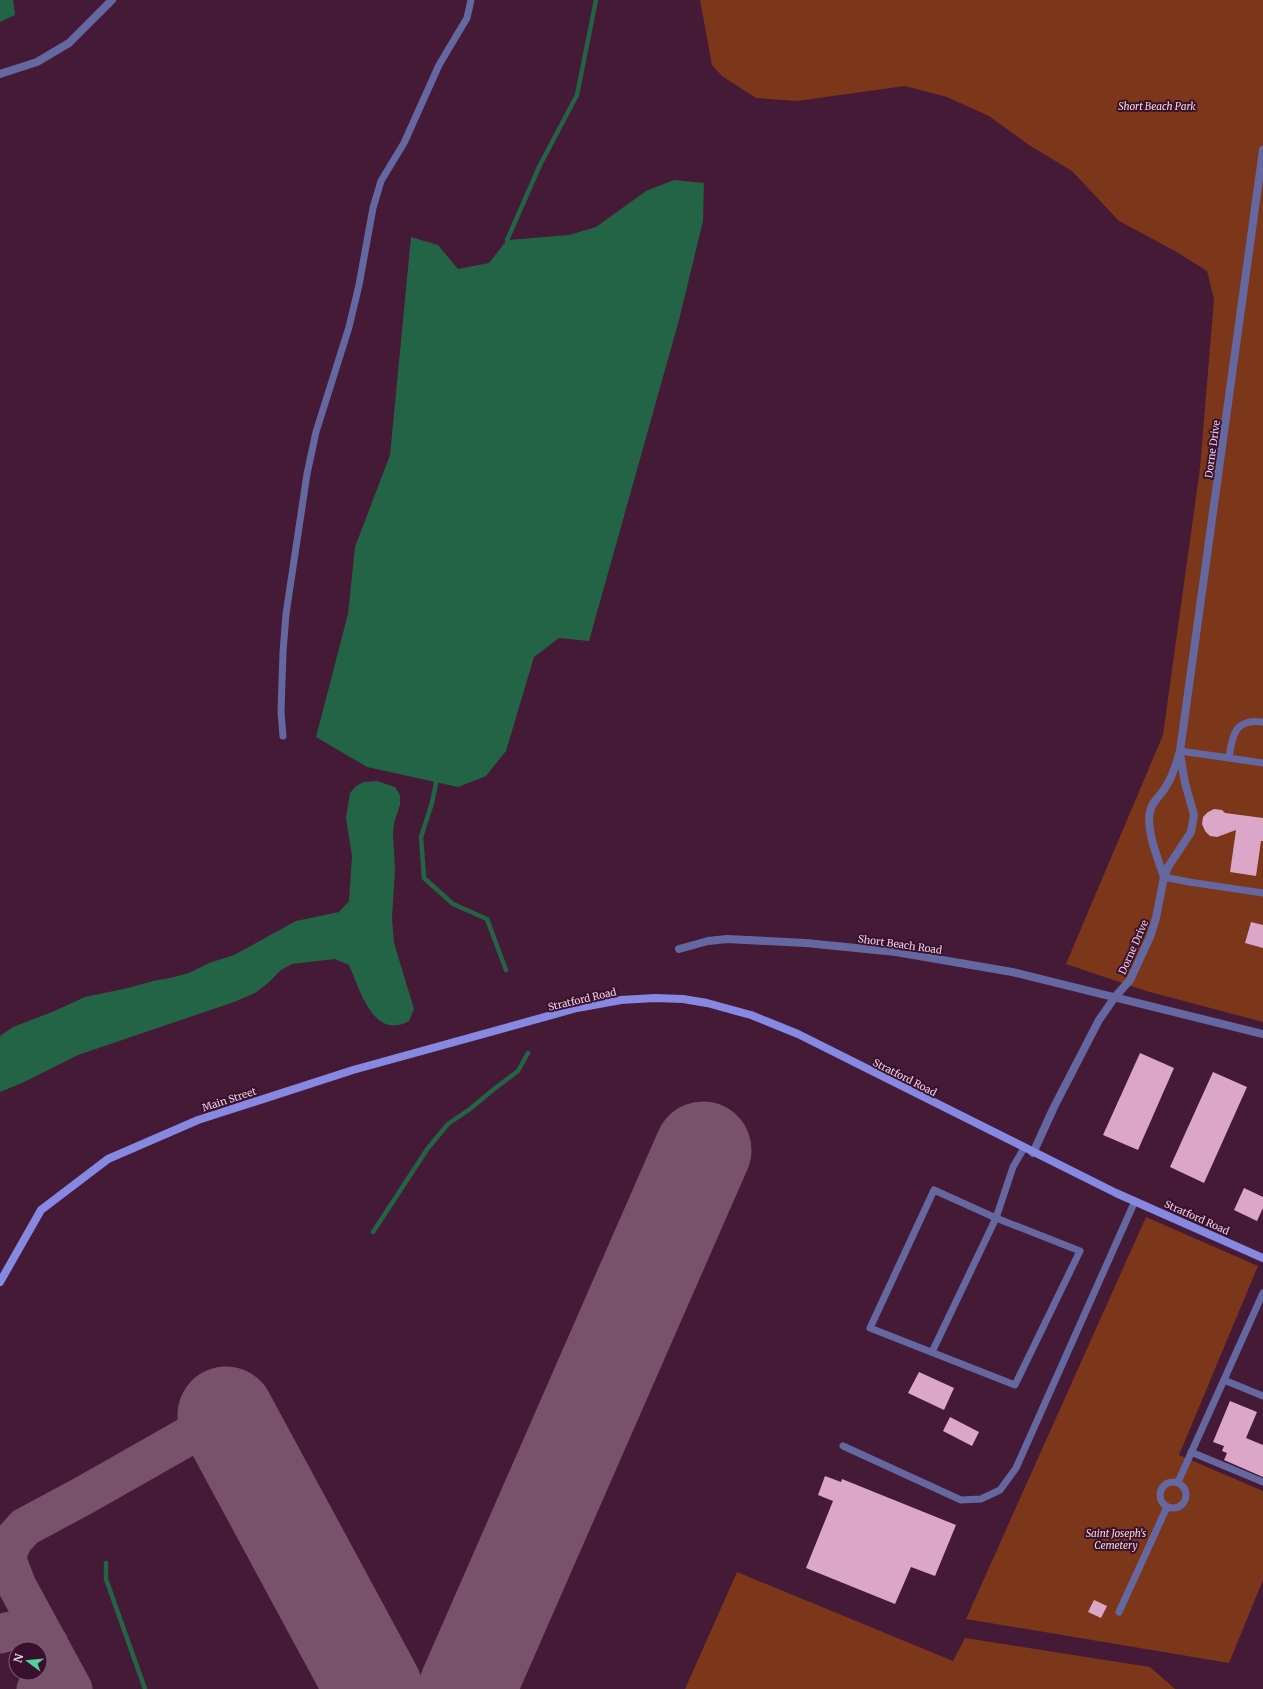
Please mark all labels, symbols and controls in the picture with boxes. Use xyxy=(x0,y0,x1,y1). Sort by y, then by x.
park label: Short Beach Park xyxy=(1118,100,1196,113)
street label: Dorne Drive xyxy=(1202,419,1223,479)
street label: Dorne Drive xyxy=(1116,918,1151,976)
street label: Short Beach Road xyxy=(857,932,943,957)
street label: Stratford Road xyxy=(547,985,618,1014)
street label: Stratford Road xyxy=(871,1056,939,1099)
street label: Main Street xyxy=(200,1085,258,1114)
street label: Stratford Road xyxy=(1162,1197,1231,1238)
park label: Saint Joseph's Cemetery xyxy=(1086,1527,1146,1552)
north arrow xyxy=(8,1641,48,1681)
text: N xyxy=(10,1652,26,1664)

